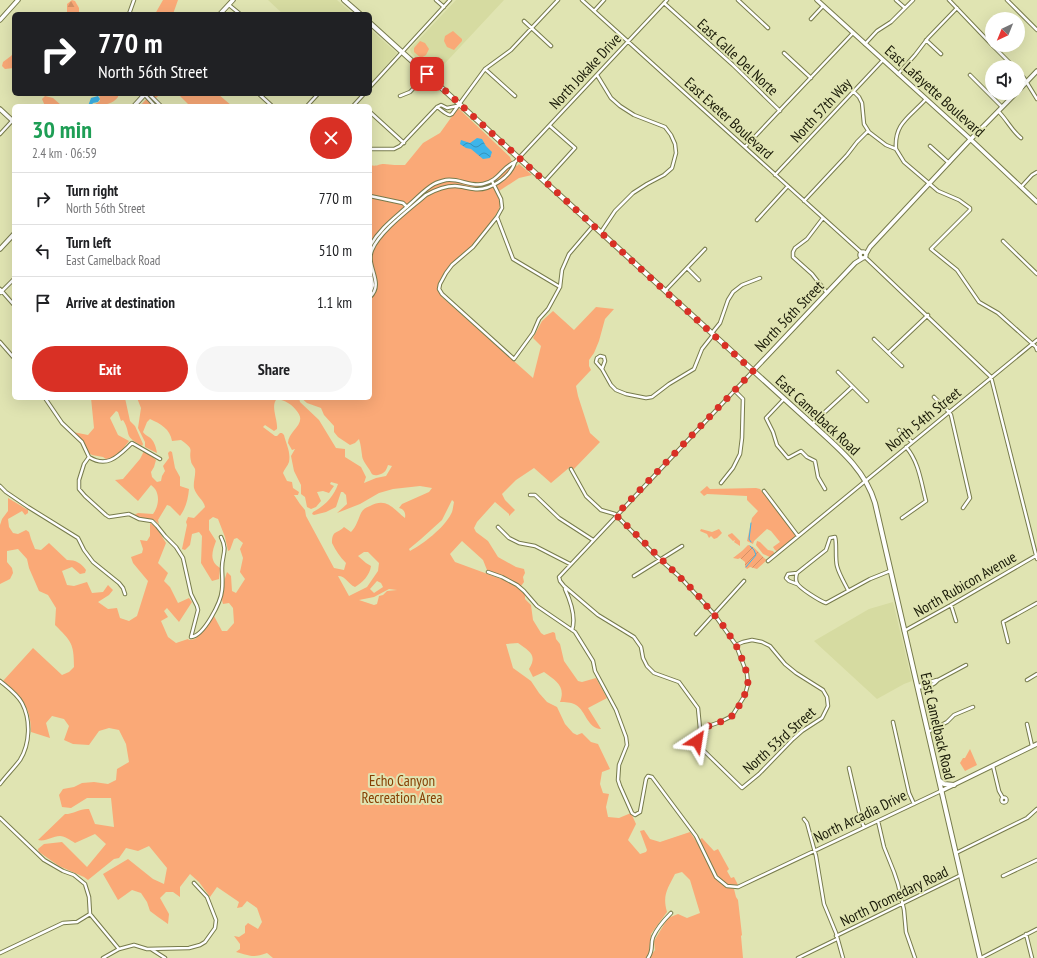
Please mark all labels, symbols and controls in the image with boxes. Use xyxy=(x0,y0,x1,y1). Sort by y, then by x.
north arrow xyxy=(985,12,1025,52)
map controls xyxy=(985,12,1025,100)
street label: East Calle Del Norte xyxy=(694,15,782,99)
text: 770 m xyxy=(98,24,162,61)
icon: right xyxy=(32,28,84,80)
street label: North Jokake Drive xyxy=(545,29,625,113)
street label: East Lafayette Boulevard xyxy=(881,41,989,141)
pin xyxy=(410,57,444,91)
text: North 56th Street xyxy=(98,60,208,83)
button: sound xyxy=(985,60,1025,100)
icon: arrive xyxy=(416,63,438,85)
street label: East Exeter Boulevard xyxy=(681,73,777,163)
street label: North 57th Way xyxy=(786,74,856,146)
text: 30 min xyxy=(32,114,92,145)
button: close xyxy=(310,117,352,159)
text: 2.4 km · 06:59 xyxy=(32,145,97,162)
text: Turn right xyxy=(66,181,118,200)
icon: right xyxy=(32,188,54,210)
text: 770 m xyxy=(319,189,352,208)
text: North 56th Street xyxy=(66,200,145,217)
text: Turn left xyxy=(66,233,111,252)
icon: left xyxy=(32,240,54,262)
text: 510 m xyxy=(319,241,352,260)
text: East Camelback Road xyxy=(66,252,160,269)
street label: North 56th Street xyxy=(750,277,828,355)
icon: arrive xyxy=(32,292,54,314)
text: Arrive at destination xyxy=(66,293,175,312)
text: 1.1 km xyxy=(317,293,352,312)
button: Exit xyxy=(32,346,188,392)
button: Share xyxy=(196,346,352,392)
street label: East Camelback Road xyxy=(772,371,864,459)
street label: North 54th Street xyxy=(882,383,964,455)
street label: North Rubicon Avenue xyxy=(910,547,1020,621)
street label: East Camelback Road xyxy=(916,671,960,781)
street label: North 53rd Street xyxy=(739,702,819,778)
position arrow xyxy=(676,720,718,762)
park label: Echo Canyon Recreation Area xyxy=(362,771,442,807)
street label: North Arcadia Drive xyxy=(810,785,910,847)
street label: North Dromedary Road xyxy=(837,862,951,930)

